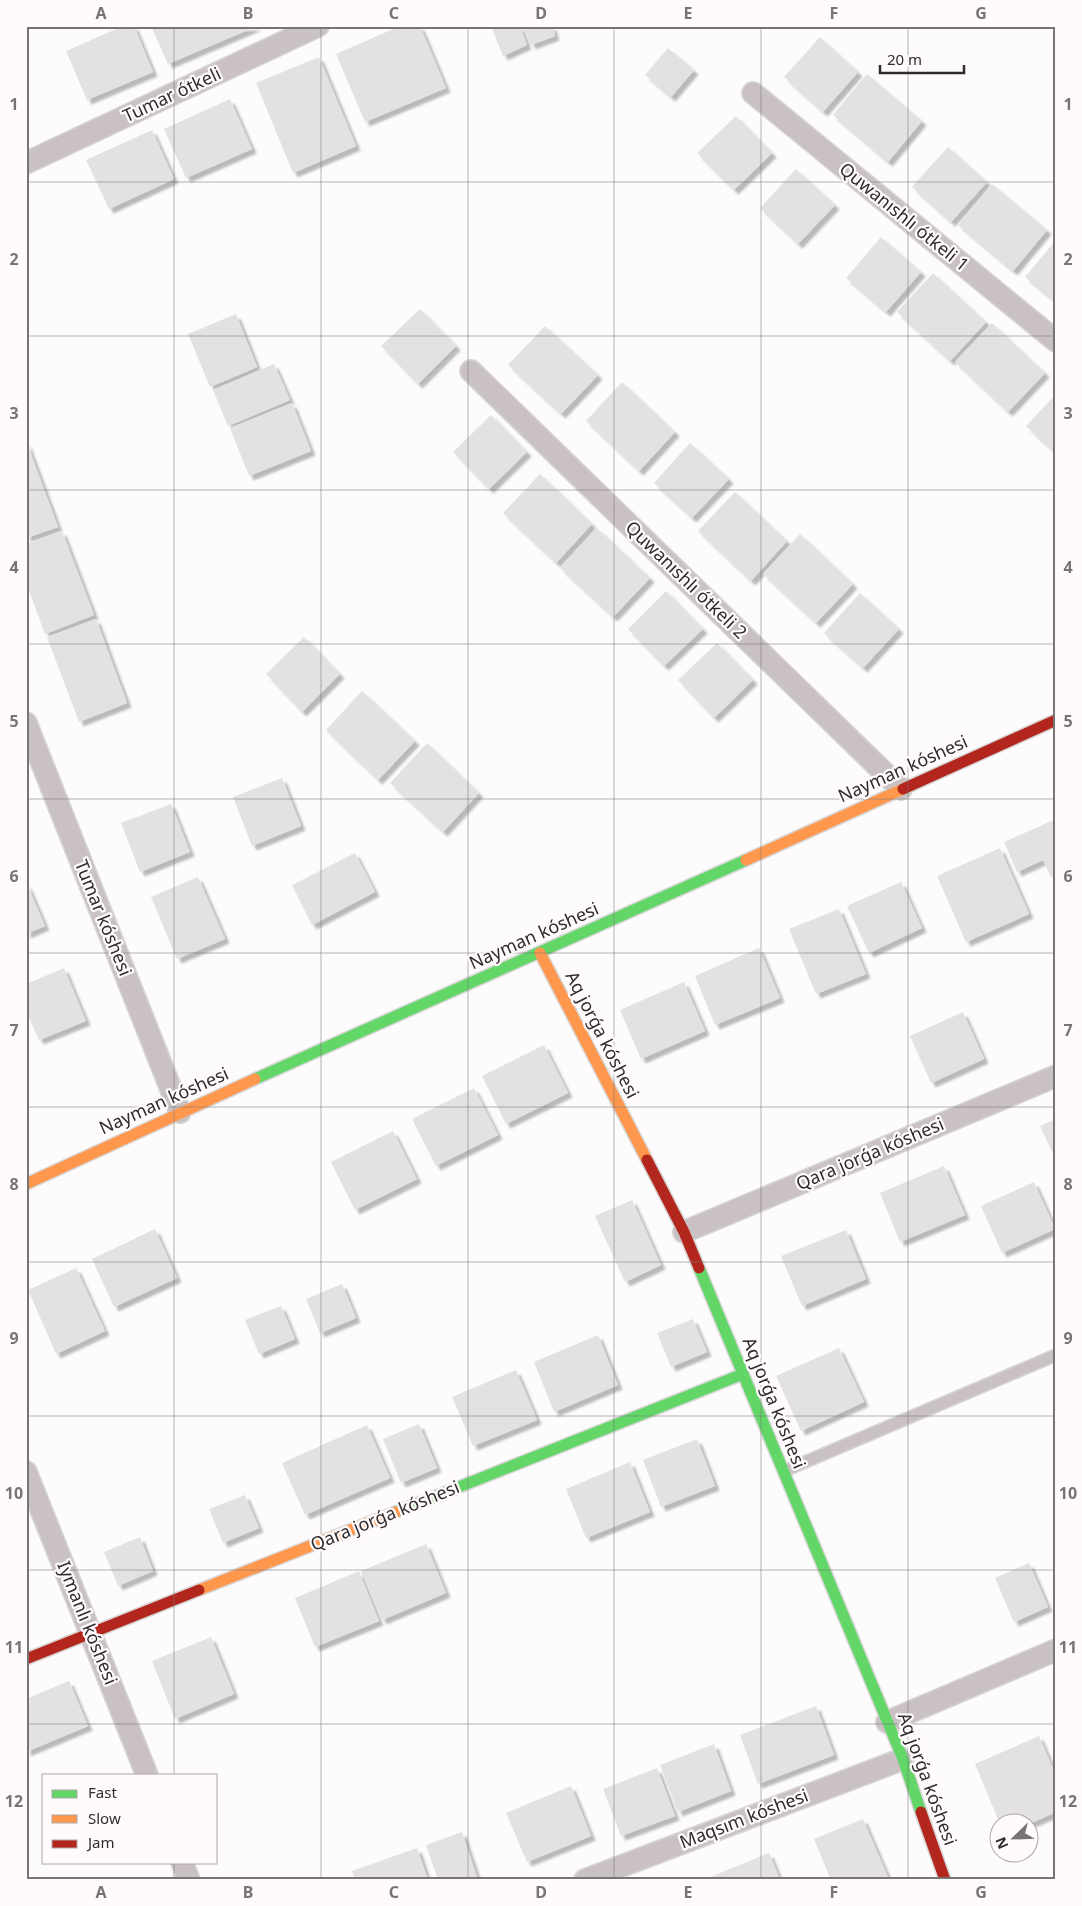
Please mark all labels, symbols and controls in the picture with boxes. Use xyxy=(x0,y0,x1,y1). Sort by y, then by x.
text: A xyxy=(95,2,107,24)
text: B xyxy=(243,2,253,24)
text: C xyxy=(389,2,399,24)
text: D xyxy=(535,2,547,24)
text: E xyxy=(684,2,693,24)
text: F xyxy=(830,2,838,24)
text: G xyxy=(975,2,987,24)
scale bar xyxy=(880,42,963,74)
text: 20 m xyxy=(887,49,922,69)
street label: Tumar ótkeli xyxy=(119,61,225,127)
text: 1 xyxy=(9,93,19,115)
text: 1 xyxy=(1063,93,1073,115)
street label: Quwanıshlı ótkeli 1 xyxy=(835,156,974,276)
text: 2 xyxy=(9,248,19,270)
text: 2 xyxy=(1063,248,1073,270)
text: 3 xyxy=(9,402,19,424)
text: 3 xyxy=(1063,402,1073,424)
street label: Quwanıshlı ótkeli 2 xyxy=(621,515,753,644)
text: 4 xyxy=(9,556,19,578)
text: 4 xyxy=(1063,556,1073,578)
text: 5 xyxy=(9,710,19,732)
text: 5 xyxy=(1063,710,1073,732)
street label: Nayman kóshesi xyxy=(834,729,971,807)
street label: Tumar kóshesi xyxy=(70,856,138,979)
text: 6 xyxy=(9,865,19,887)
text: 6 xyxy=(1063,865,1073,887)
street label: Nayman kóshesi xyxy=(465,896,602,974)
street label: Aq jorǵa kóshesi xyxy=(560,967,645,1102)
text: 7 xyxy=(9,1019,19,1041)
text: 7 xyxy=(1063,1019,1073,1041)
street label: Nayman kóshesi xyxy=(95,1061,232,1139)
street label: Qara jorǵa kóshesi xyxy=(792,1111,947,1195)
text: 8 xyxy=(9,1173,19,1195)
text: 8 xyxy=(1063,1173,1073,1195)
text: 9 xyxy=(9,1327,19,1349)
text: 9 xyxy=(1063,1327,1073,1349)
street label: Aq jorǵa kóshesi xyxy=(738,1333,812,1472)
street label: Qara jorǵa kóshesi xyxy=(307,1474,463,1556)
text: 10 xyxy=(5,1482,23,1504)
text: 10 xyxy=(1059,1482,1077,1504)
street label: Iymanlı kóshesi xyxy=(52,1557,124,1688)
text: 11 xyxy=(5,1636,23,1658)
text: 11 xyxy=(1059,1636,1077,1658)
street label: Aq jorǵa kóshesi xyxy=(893,1709,963,1848)
legend xyxy=(42,1774,218,1864)
text: Fast xyxy=(88,1782,117,1802)
street label: Maqsım kóshesi xyxy=(676,1783,811,1854)
text: 12 xyxy=(5,1790,23,1812)
text: 12 xyxy=(1059,1790,1077,1812)
text: Slow xyxy=(88,1808,121,1828)
north arrow xyxy=(990,1814,1040,1864)
text: Jam xyxy=(86,1832,115,1852)
text: N xyxy=(991,1834,1013,1852)
text: A xyxy=(95,1881,107,1903)
text: B xyxy=(243,1881,253,1903)
text: C xyxy=(389,1881,399,1903)
text: D xyxy=(535,1881,547,1903)
text: E xyxy=(684,1881,693,1903)
text: F xyxy=(830,1881,838,1903)
text: G xyxy=(975,1881,987,1903)

